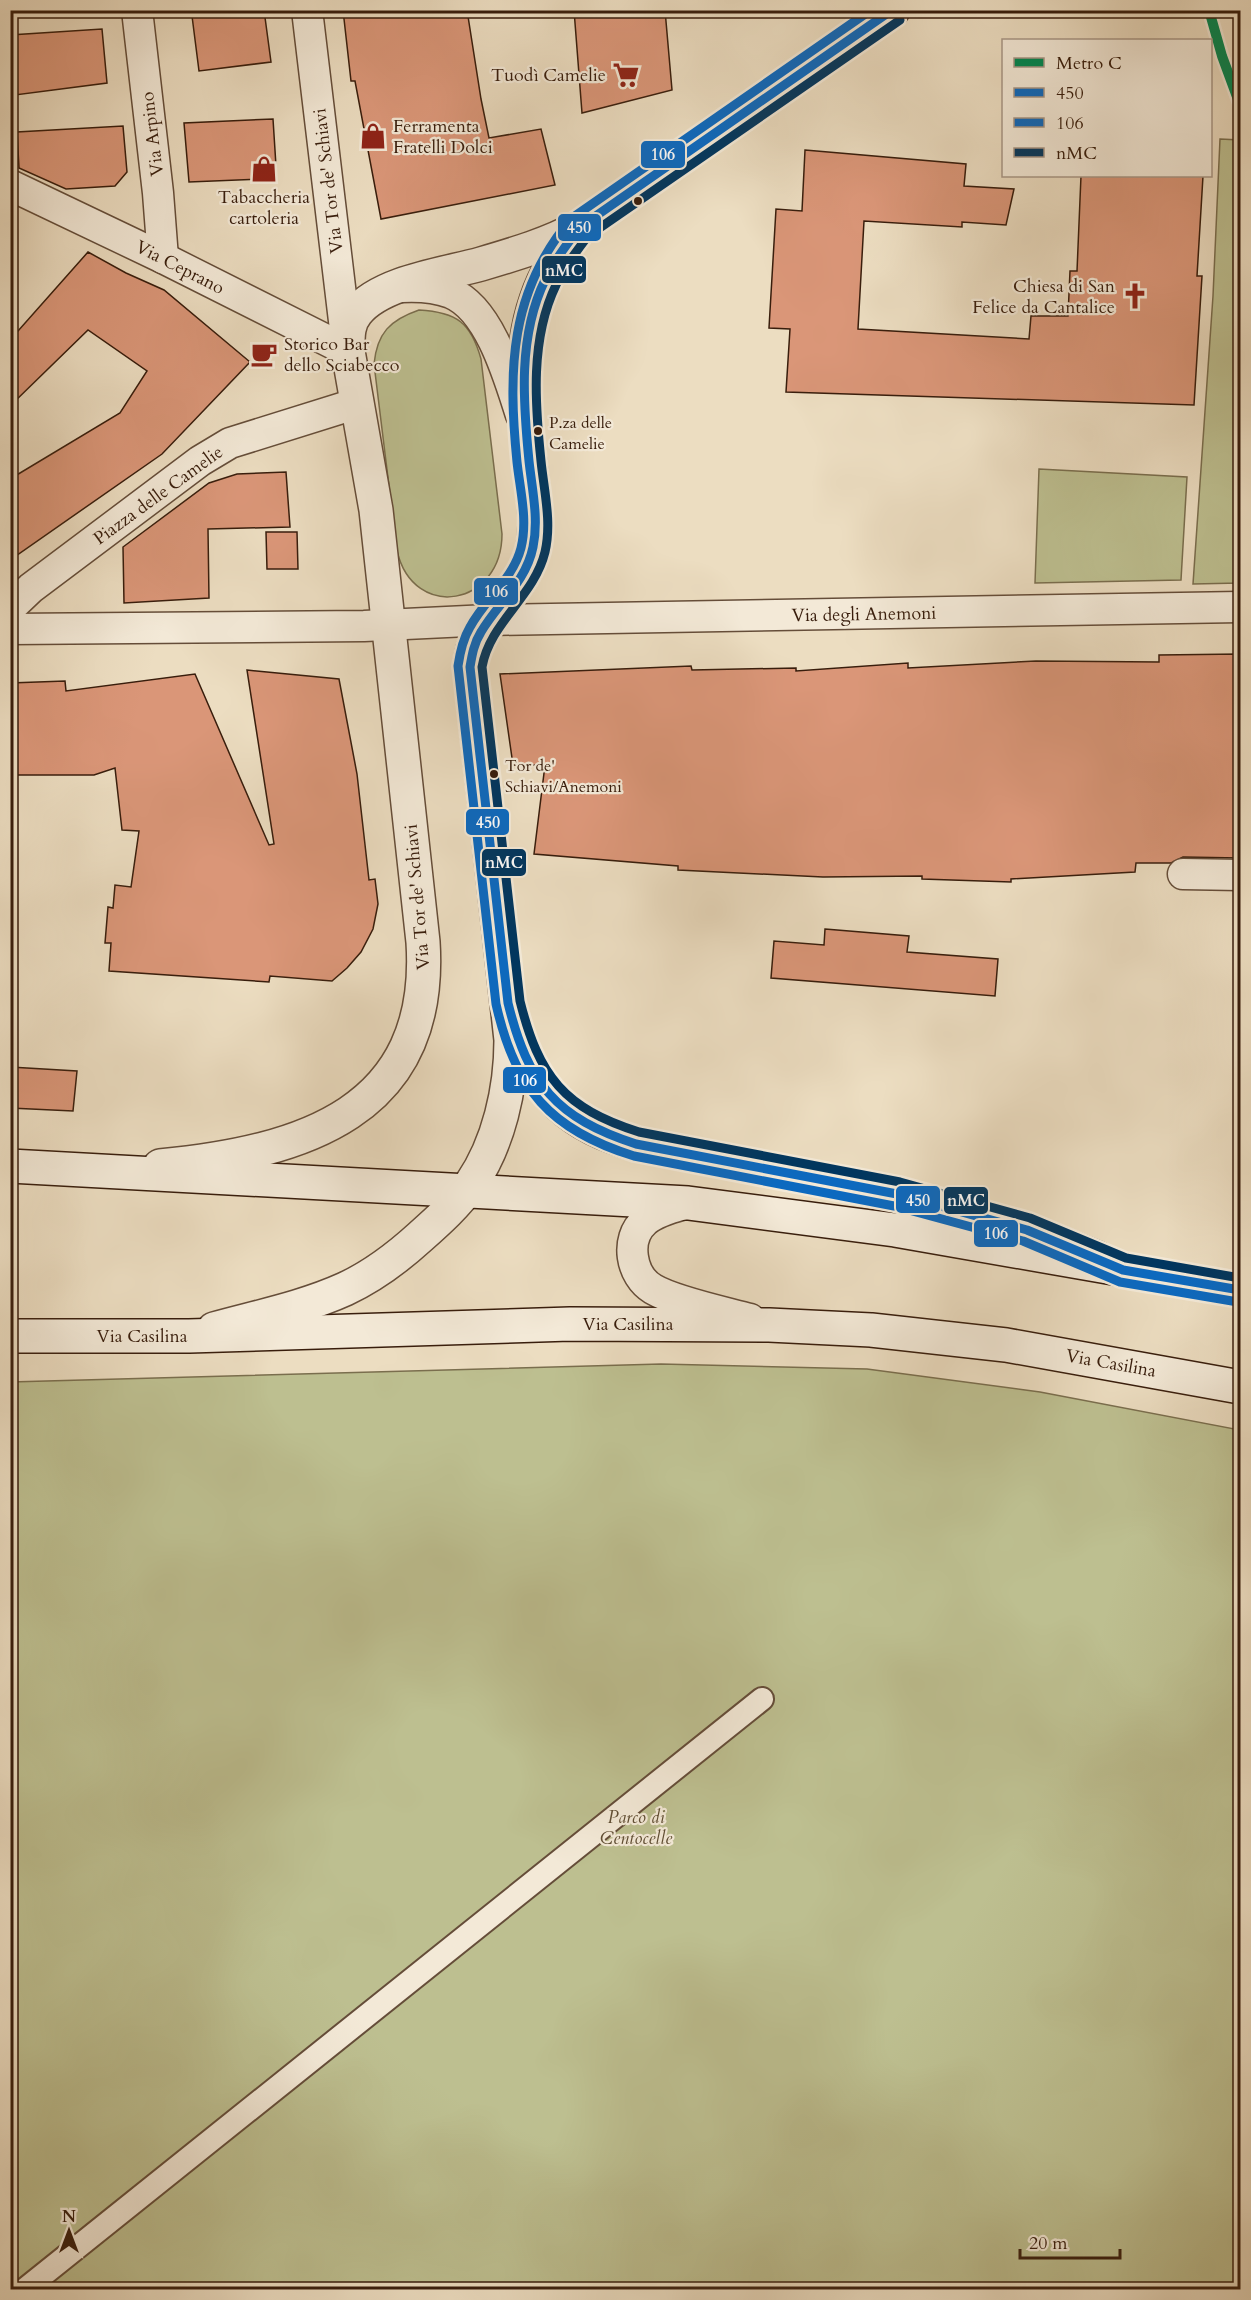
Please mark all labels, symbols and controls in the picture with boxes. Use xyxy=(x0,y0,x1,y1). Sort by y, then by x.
legend xyxy=(1002,39,1212,177)
text: Metro C xyxy=(1056,51,1122,76)
supermarket icon: Tuodì Camelie xyxy=(611,60,641,90)
place label: Tuodì Camelie xyxy=(491,63,606,88)
text: 450 xyxy=(1056,81,1084,106)
street label: Via Arpino xyxy=(135,90,170,178)
street label: Via Tor de' Schiavi xyxy=(307,107,350,255)
text: 106 xyxy=(1056,111,1084,136)
place label: Ferramenta Fratelli Dolci xyxy=(393,114,493,160)
shop icon: Ferramenta Fratelli Dolci xyxy=(358,121,388,151)
line badge: 106 xyxy=(640,140,686,169)
text: nMC xyxy=(1056,141,1097,166)
text: 106 xyxy=(651,144,675,166)
shop icon: Tabaccheria cartoleria xyxy=(249,154,279,184)
place label: Tabaccheria cartoleria xyxy=(218,185,310,231)
unlabelled marker xyxy=(632,195,644,207)
line badge: 450 xyxy=(557,213,602,242)
text: 450 xyxy=(567,217,591,239)
street label: Via Ceprano xyxy=(131,234,229,301)
line badge: nMC xyxy=(541,255,587,284)
text: nMC xyxy=(545,260,583,282)
place label: Chiesa di San Felice da Cantalice xyxy=(972,274,1116,320)
church icon: Chiesa di San Felice da Cantalice xyxy=(1120,281,1150,311)
place label: Storico Bar dello Sciabecco xyxy=(284,332,400,378)
cafe icon: Storico Bar dello Sciabecco xyxy=(249,339,279,369)
place label: P.za delle Camelie xyxy=(549,412,612,455)
marker: P.za delle Camelie xyxy=(532,425,544,437)
street label: Piazza delle Camelie xyxy=(88,440,228,551)
line badge: 106 xyxy=(473,577,519,606)
text: 106 xyxy=(484,581,508,603)
street label: Via degli Anemoni xyxy=(791,601,937,628)
place label: Tor de' Schiavi/Anemoni xyxy=(505,755,622,798)
marker: Tor de' Schiavi/Anemoni xyxy=(488,768,500,780)
line badge: 450 xyxy=(465,808,510,836)
text: 450 xyxy=(476,812,500,834)
street label: Via Tor de' Schiavi xyxy=(399,823,436,971)
line badge: nMC xyxy=(481,848,527,877)
text: nMC xyxy=(485,852,523,874)
line badge: 106 xyxy=(502,1066,547,1094)
text: 106 xyxy=(513,1070,537,1092)
line badge: 450 xyxy=(895,1185,941,1214)
line badge: nMC xyxy=(943,1186,989,1215)
text: 450 xyxy=(906,1190,930,1212)
text: nMC xyxy=(947,1190,985,1212)
line badge: 106 xyxy=(973,1219,1019,1248)
text: 106 xyxy=(984,1223,1008,1245)
street label: Via Casilina xyxy=(582,1312,674,1337)
street label: Via Casilina xyxy=(96,1324,188,1349)
street label: Via Casilina xyxy=(1064,1343,1158,1384)
park label: Parco di Centocelle xyxy=(600,1805,673,1851)
north arrow xyxy=(39,2201,99,2261)
text: N xyxy=(62,2206,76,2228)
scale bar xyxy=(1020,2222,1120,2260)
text: 20 m xyxy=(1029,2231,1068,2256)

